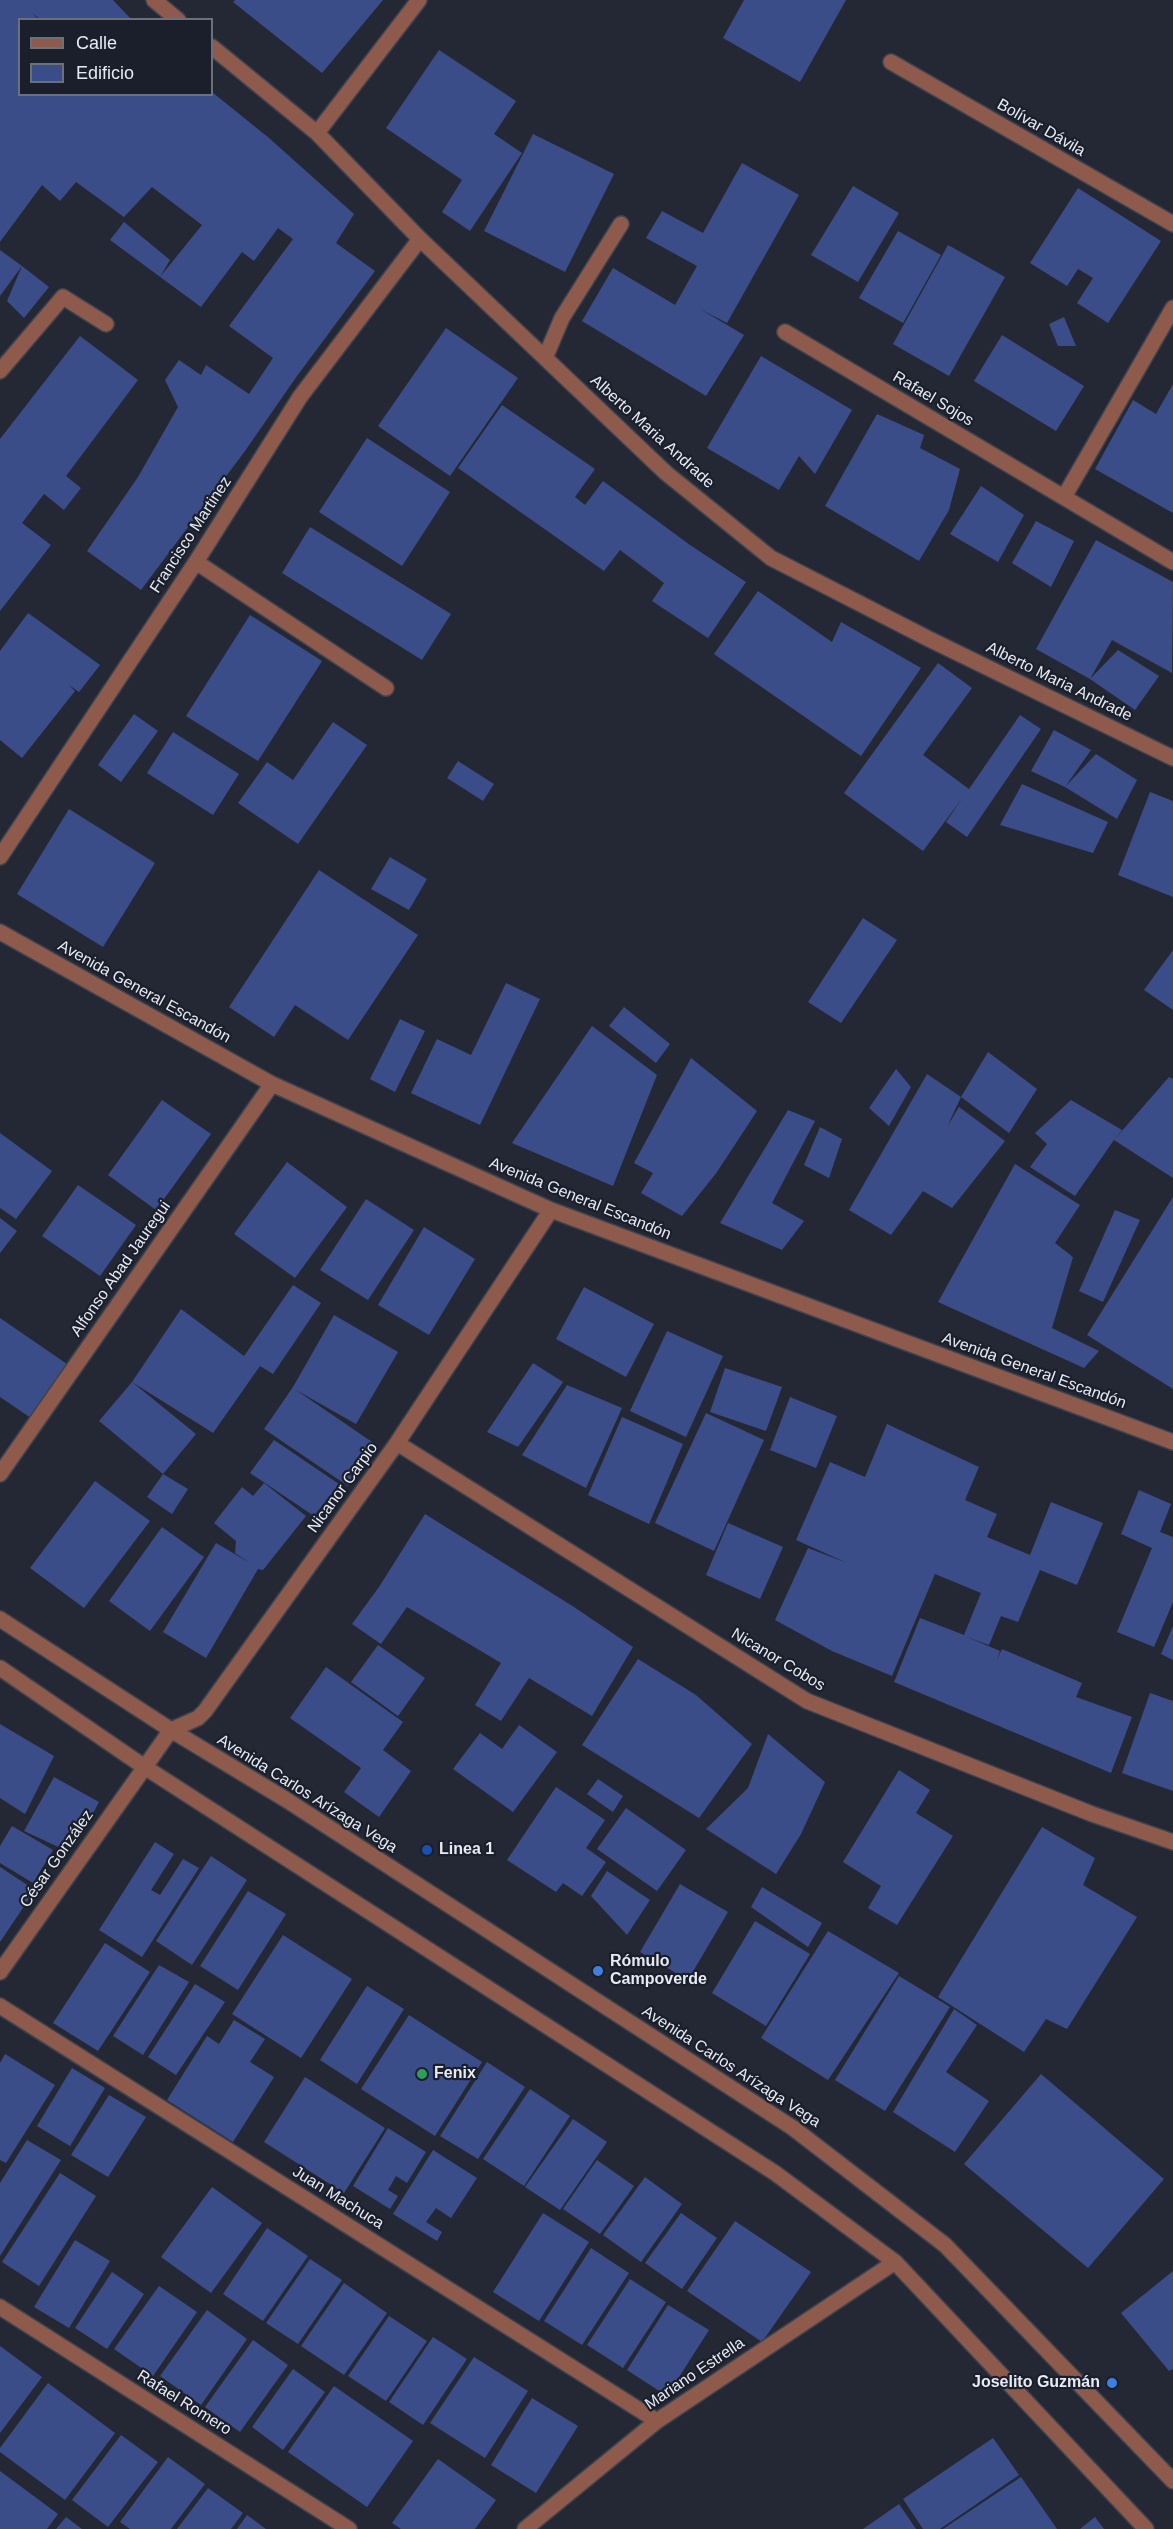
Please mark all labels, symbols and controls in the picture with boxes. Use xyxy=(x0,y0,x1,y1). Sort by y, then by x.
legend xyxy=(18,18,213,96)
text: Calle xyxy=(76,33,117,53)
text: Edificio xyxy=(76,63,134,83)
street label: Bolívar Dávila xyxy=(993,95,1089,161)
street label: Rafael Sojos xyxy=(889,367,977,431)
street label: Alberto Maria Andrade xyxy=(586,371,718,493)
street label: Francisco Martinez xyxy=(146,473,236,597)
street label: Alberto Maria Andrade xyxy=(983,638,1135,726)
street label: Avenida General Escandón xyxy=(54,936,234,1048)
street label: Avenida General Escandón xyxy=(486,1154,674,1244)
street label: Alfonso Abad Jauregui xyxy=(67,1198,175,1340)
street label: Avenida General Escandón xyxy=(939,1329,1129,1413)
street label: Nicanor Carpio xyxy=(304,1439,382,1537)
street label: Nicanor Cobos xyxy=(728,1625,828,1695)
street label: Avenida Carlos Arízaga Vega xyxy=(213,1731,401,1857)
street label: César González xyxy=(16,1807,98,1911)
place label: Linea 1 xyxy=(439,1840,494,1860)
marker: Linea 1 xyxy=(420,1843,434,1857)
place label: Rómulo Campoverde xyxy=(610,1952,707,1990)
marker: Rómulo Campoverde xyxy=(591,1964,605,1978)
street label: Avenida Carlos Arízaga Vega xyxy=(638,2002,824,2132)
place label: Fenix xyxy=(434,2064,476,2084)
marker: Fenix xyxy=(415,2067,429,2081)
street label: Juan Machuca xyxy=(289,2162,387,2234)
street label: Mariano Estrella xyxy=(642,2334,748,2414)
street label: Rafael Romero xyxy=(133,2366,235,2440)
place label: Joselito Guzmán xyxy=(972,2373,1100,2393)
marker: Joselito Guzmán xyxy=(1105,2376,1119,2390)

